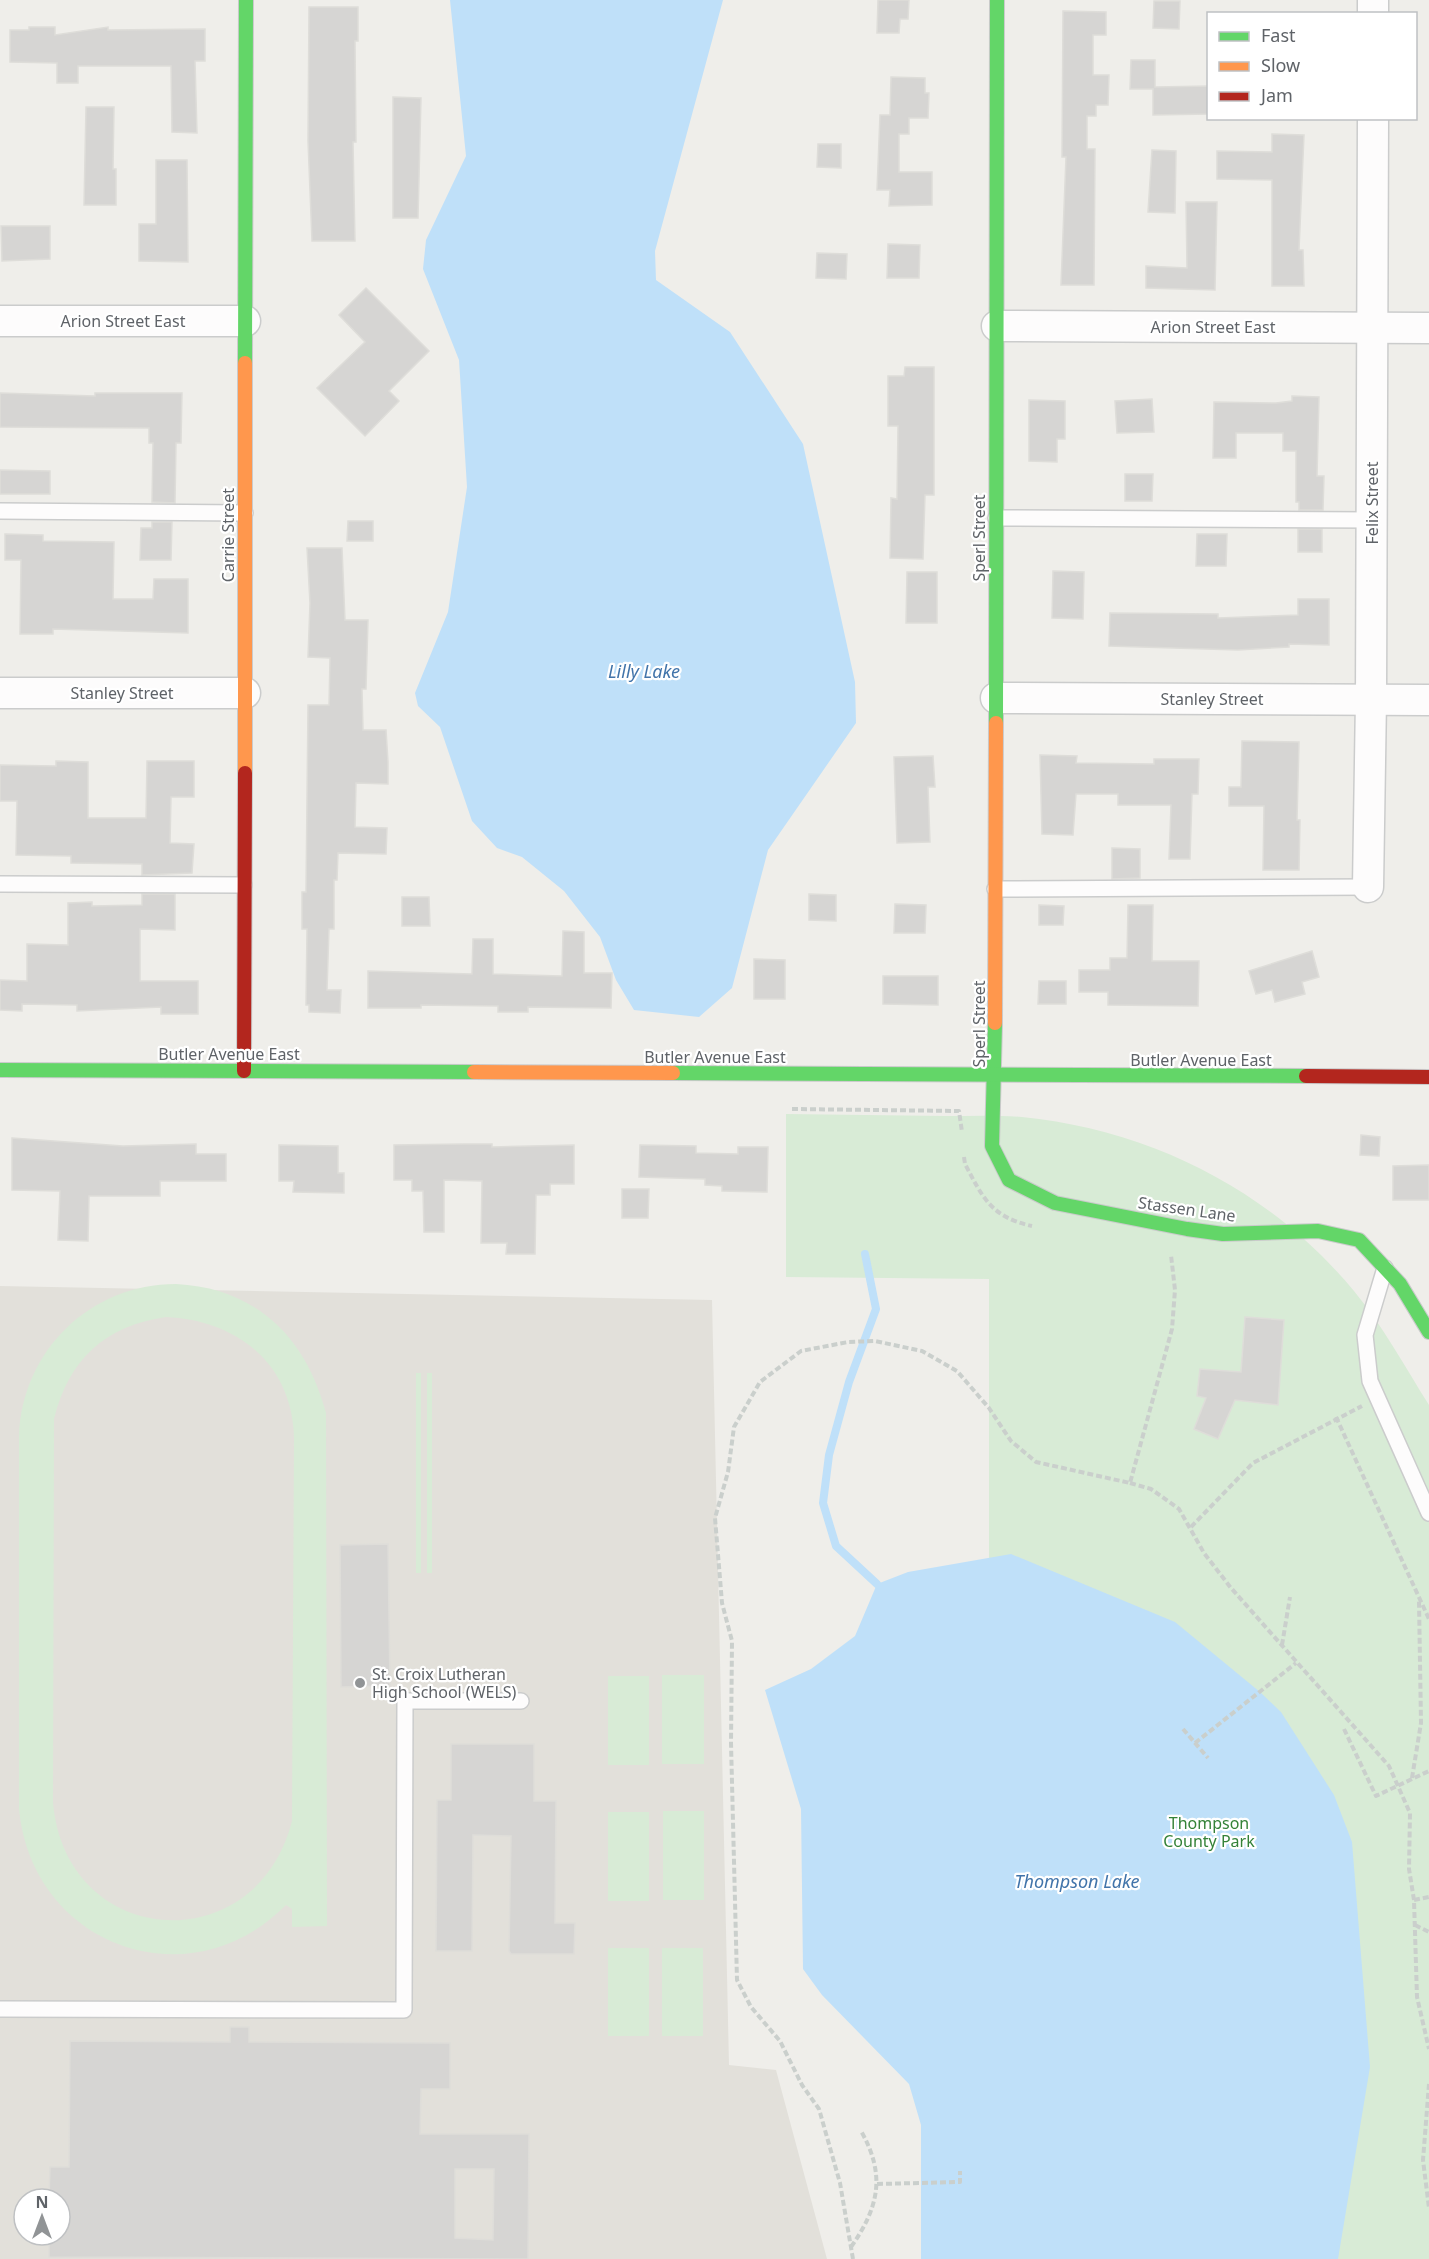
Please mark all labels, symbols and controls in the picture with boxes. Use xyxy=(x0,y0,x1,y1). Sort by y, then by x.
legend xyxy=(1207,12,1417,120)
text: Fast xyxy=(1261,23,1296,47)
text: Slow xyxy=(1261,53,1300,77)
text: Jam xyxy=(1259,83,1293,107)
street label: Arion Street East xyxy=(61,310,186,332)
street label: Arion Street East xyxy=(1151,316,1276,338)
street label: Felix Street xyxy=(1361,461,1383,544)
street label: Carrie Street xyxy=(217,488,239,582)
street label: Sperl Street xyxy=(968,494,990,582)
water label: Lilly Lake xyxy=(608,659,680,683)
street label: Stanley Street xyxy=(70,682,174,704)
street label: Stanley Street xyxy=(1160,688,1264,710)
street label: Sperl Street xyxy=(968,980,990,1068)
street label: Butler Avenue East xyxy=(158,1043,300,1065)
street label: Butler Avenue East xyxy=(644,1046,786,1068)
street label: Butler Avenue East xyxy=(1130,1049,1272,1071)
street label: Stassen Lane xyxy=(1137,1191,1237,1227)
place label: St. Croix Lutheran High School (WELS) xyxy=(372,1663,517,1703)
marker: St. Croix Lutheran High School (WELS) xyxy=(353,1676,367,1690)
park label: Thompson County Park xyxy=(1163,1812,1255,1852)
water label: Thompson Lake xyxy=(1014,1869,1140,1893)
north arrow xyxy=(12,2187,72,2247)
text: N xyxy=(35,2191,49,2213)

